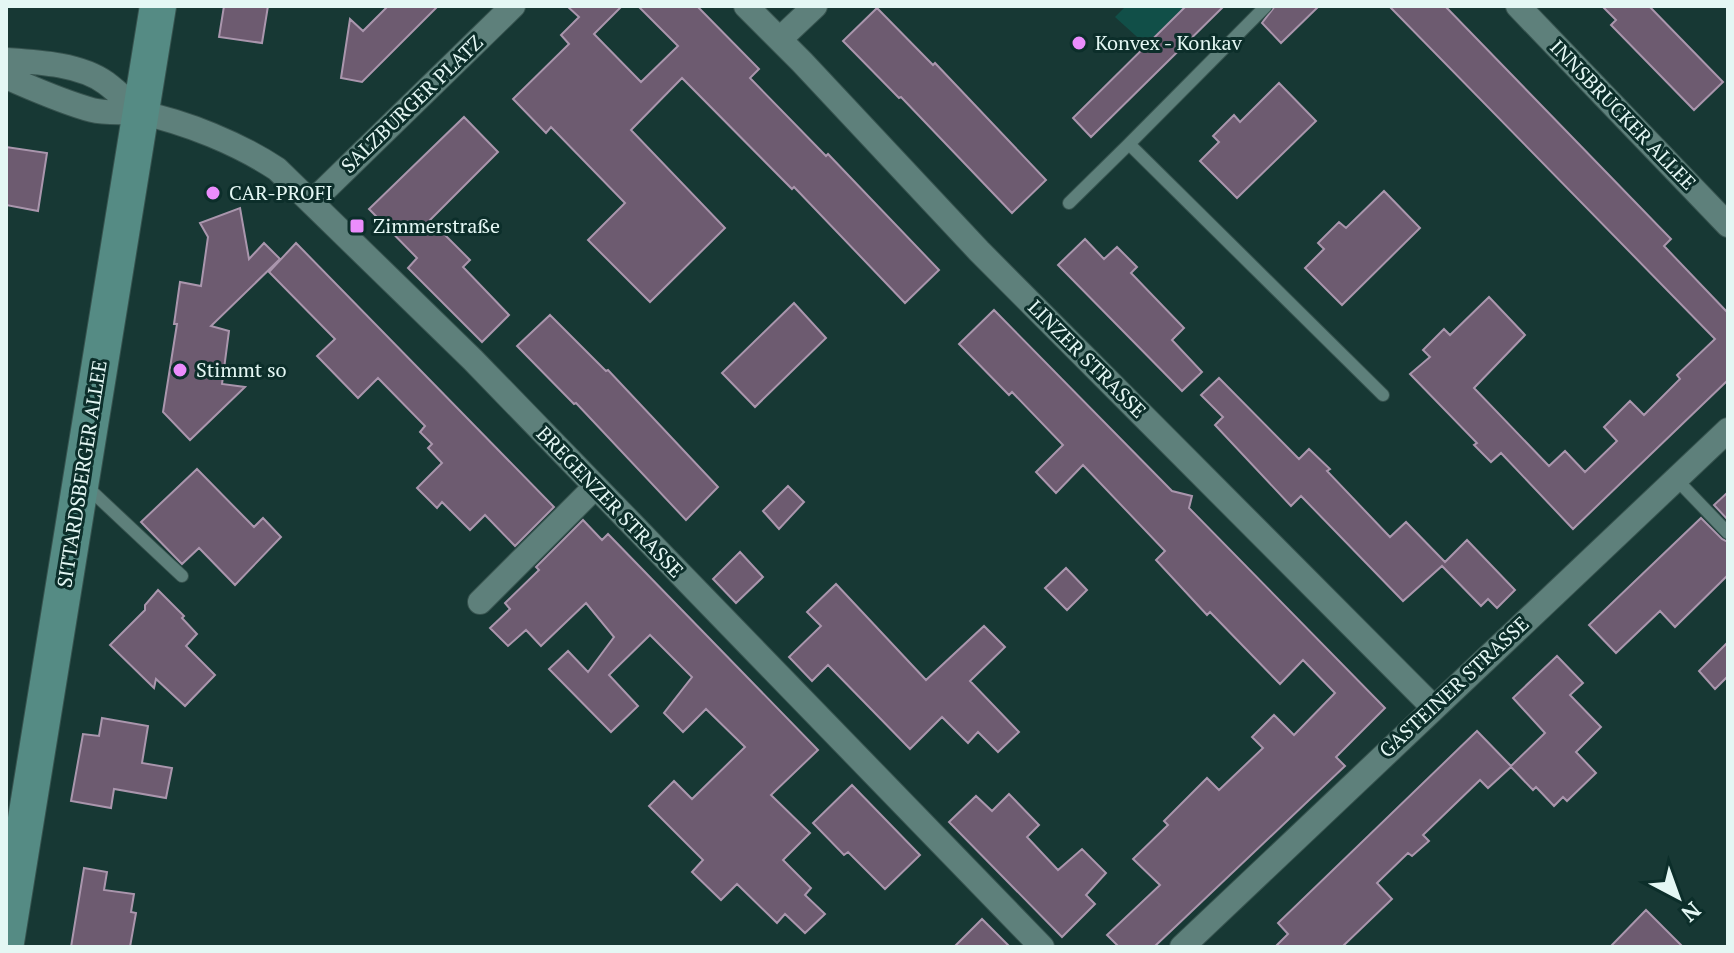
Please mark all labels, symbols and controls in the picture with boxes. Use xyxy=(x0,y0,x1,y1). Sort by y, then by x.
street label: SALZBURGER PLATZ xyxy=(335,29,489,179)
place label: Konvex - Konkav xyxy=(1095,29,1243,56)
marker: Konvex - Konkav xyxy=(1070,34,1088,52)
street label: INNSBRUCKER ALLEE xyxy=(1544,34,1702,196)
place label: CAR-PROFI xyxy=(229,179,332,206)
marker: CAR-PROFI xyxy=(204,184,222,202)
place label: Zimmerstraße xyxy=(373,212,500,239)
marker: Zimmerstraße xyxy=(348,217,366,235)
street label: LINZER STRASSE xyxy=(1022,294,1152,424)
place label: Stimmt so xyxy=(196,356,287,383)
street label: SITTARDSBERGER ALLEE xyxy=(50,358,113,590)
marker: Stimmt so xyxy=(171,361,189,379)
street label: BREGENZER STRASSE xyxy=(531,420,690,583)
street label: GASTEINER STRASSE xyxy=(1373,610,1534,763)
north arrow xyxy=(1638,857,1718,937)
text: N xyxy=(1675,896,1707,929)

